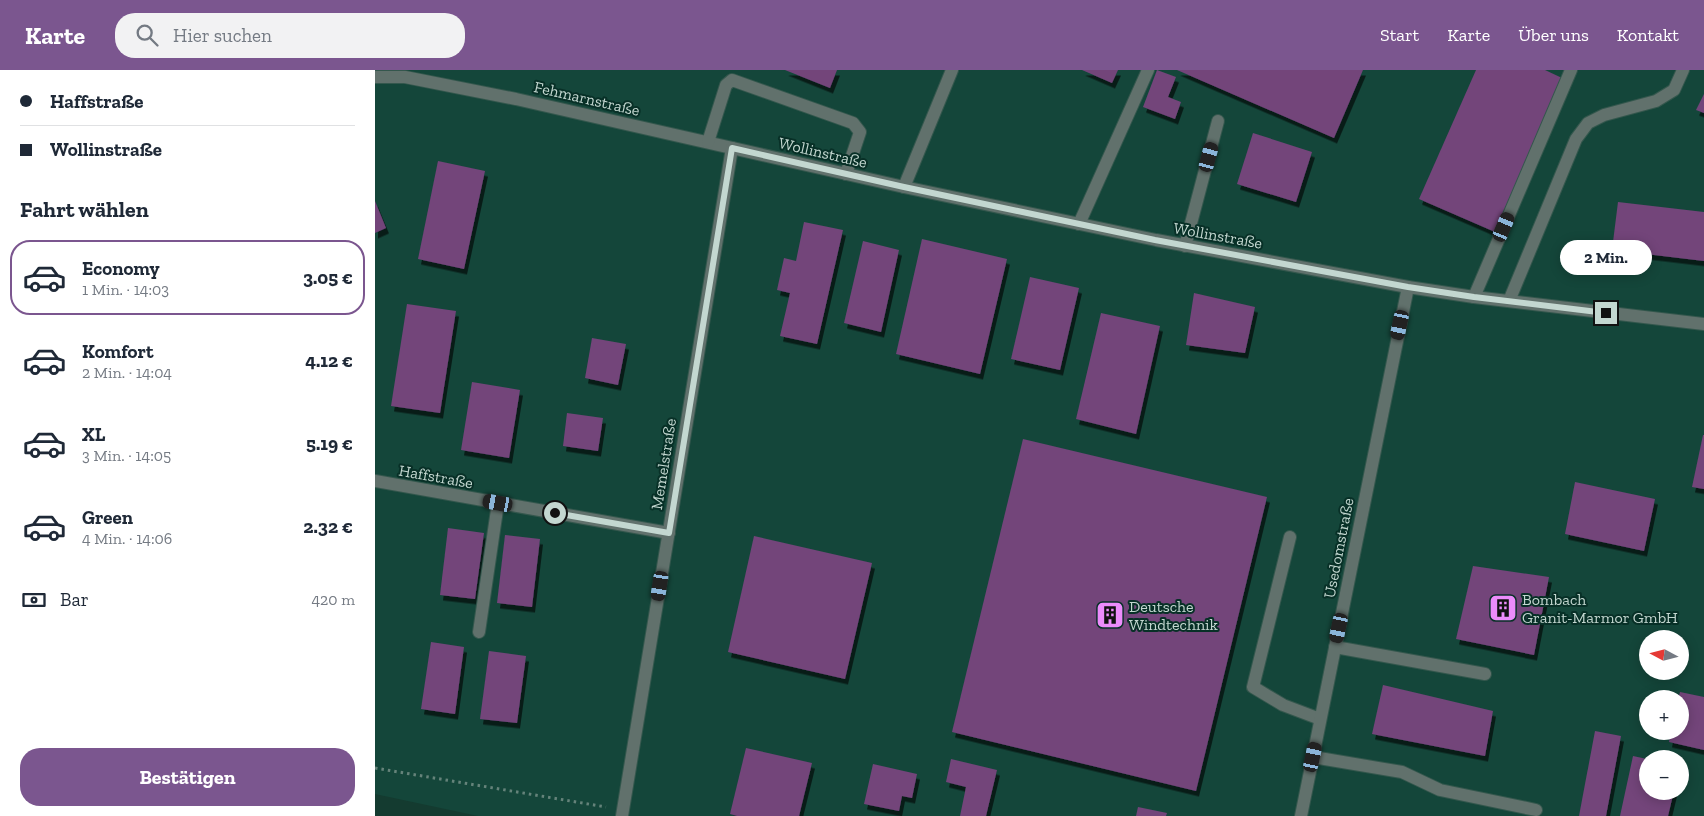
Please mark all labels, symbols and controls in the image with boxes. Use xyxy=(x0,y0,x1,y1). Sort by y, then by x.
search box xyxy=(115,13,465,58)
text: Karte xyxy=(25,21,85,50)
icon: search xyxy=(133,21,161,49)
text: Hier suchen xyxy=(173,24,272,47)
text: Start xyxy=(1380,24,1419,46)
text: Karte xyxy=(1447,24,1490,46)
text: Über uns xyxy=(1518,24,1589,46)
text: Kontakt xyxy=(1617,24,1679,46)
street label: Fehmarnstraße xyxy=(532,77,642,120)
text: Haffstraße xyxy=(50,90,143,113)
street label: Wollinstraße xyxy=(777,133,869,172)
text: Wollinstraße xyxy=(50,138,162,161)
car xyxy=(1197,141,1220,173)
text: Fahrt wählen xyxy=(20,196,149,223)
car xyxy=(1491,210,1516,244)
street label: Wollinstraße xyxy=(1172,218,1264,253)
callout: 2 Min. xyxy=(1560,240,1652,276)
text: 2 Min. xyxy=(1584,248,1628,267)
icon: car xyxy=(22,255,67,300)
text: Economy xyxy=(82,257,160,280)
text: 3.05 € xyxy=(303,266,353,289)
text: 1 Min. · 14:03 xyxy=(82,280,169,299)
route end xyxy=(1595,302,1617,324)
car xyxy=(1389,309,1410,341)
icon: car xyxy=(22,338,67,383)
text: Komfort xyxy=(82,340,154,363)
text: 4.12 € xyxy=(305,349,353,372)
text: 2 Min. · 14:04 xyxy=(82,363,172,382)
street label: Memelstraße xyxy=(647,417,680,511)
icon: car xyxy=(22,421,67,466)
text: XL xyxy=(82,423,105,446)
text: 5.19 € xyxy=(306,432,353,455)
text: 3 Min. · 14:05 xyxy=(82,446,171,465)
street label: Haffstraße xyxy=(397,461,475,492)
car xyxy=(481,493,514,513)
street label: Usedomstraße xyxy=(1319,496,1358,600)
route start xyxy=(544,502,566,524)
icon: car xyxy=(22,504,67,549)
text: Green xyxy=(82,506,133,529)
text: 2.32 € xyxy=(303,515,353,538)
text: 4 Min. · 14:06 xyxy=(82,529,172,548)
car xyxy=(650,570,669,602)
icon: cash xyxy=(20,586,48,614)
text: Bar xyxy=(60,588,89,611)
text: 420 m xyxy=(311,590,355,609)
place label: Bombach Granit-Marmor GmbH xyxy=(1522,590,1678,627)
building icon: Bombach Granit-Marmor GmbH xyxy=(1488,593,1518,623)
place label: Deutsche Windtechnik xyxy=(1129,597,1219,634)
building icon: Deutsche Windtechnik xyxy=(1095,600,1125,630)
car xyxy=(1328,612,1349,644)
north arrow xyxy=(1639,630,1689,680)
map controls xyxy=(1639,630,1689,800)
button: + xyxy=(1639,690,1689,740)
car xyxy=(1302,741,1323,773)
button: Bestätigen xyxy=(20,748,355,806)
button: − xyxy=(1639,750,1689,800)

